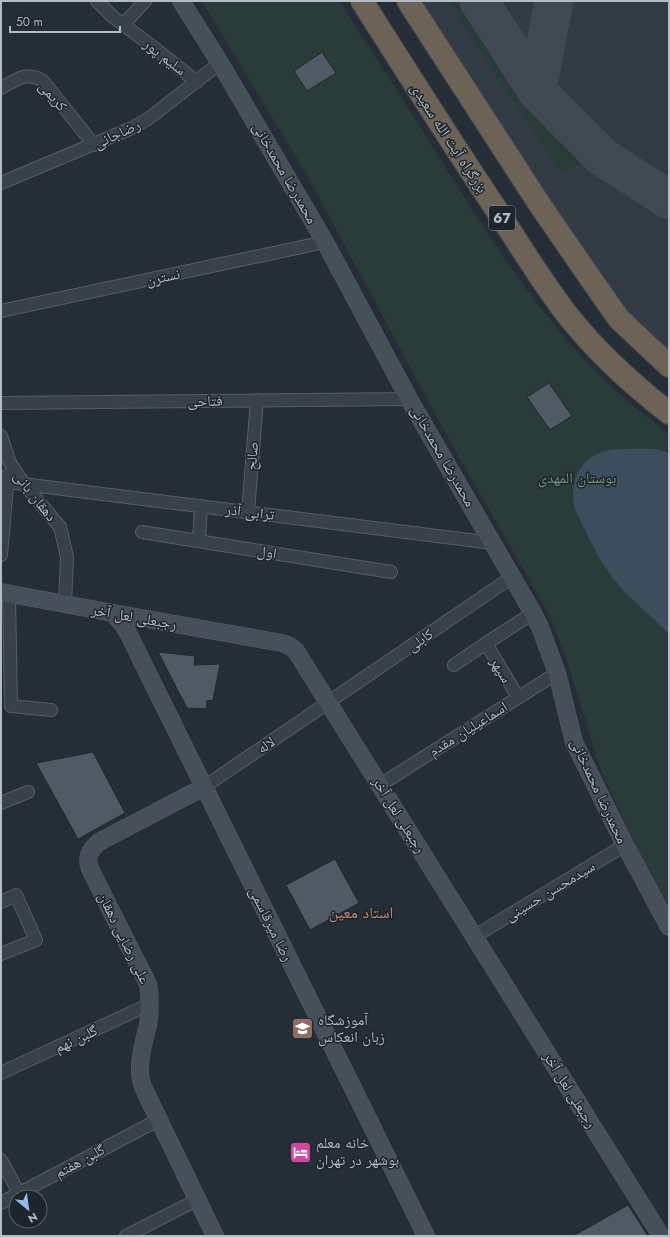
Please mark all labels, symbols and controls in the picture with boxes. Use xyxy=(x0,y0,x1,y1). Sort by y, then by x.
scale bar xyxy=(10,8,120,34)
text: 50 m xyxy=(16,13,43,31)
street label: سلیم پور xyxy=(138,33,191,81)
street label: کریمی xyxy=(34,76,72,116)
street label: بزرگراه آیت الله سعیدی xyxy=(405,79,493,197)
street label: رضاجانی xyxy=(90,114,144,154)
street label: محمدرضا محمدخانی xyxy=(247,118,323,228)
road number: 67 xyxy=(489,206,515,230)
street label: نسترن xyxy=(144,263,182,291)
street label: فتاحی xyxy=(187,390,223,412)
street label: محمدرضا محمدخانی xyxy=(405,401,481,511)
street label: صالح xyxy=(240,441,264,471)
street label: دهقان بانی xyxy=(8,466,62,526)
park label: بوستان المهدی xyxy=(538,467,616,489)
street label: ترابی آذر xyxy=(223,498,276,526)
street label: اول xyxy=(256,540,278,564)
street label: رجبعلی لعل آخر xyxy=(89,598,179,635)
street label: کابلی xyxy=(402,623,438,657)
street label: سپهر xyxy=(484,652,517,687)
street label: اسماعیلیان مقدم xyxy=(424,696,512,762)
street label: لاله xyxy=(252,731,280,759)
street label: محمدرضا محمدخانی xyxy=(565,735,633,847)
street label: رجبعلی لعل آخر xyxy=(366,772,431,858)
street label: سیدمحسن حسینی xyxy=(501,855,599,927)
street label: رضا میرقاسمی xyxy=(243,883,299,965)
street label: علی رضایی دهقان xyxy=(92,888,156,988)
district label: استاد معین xyxy=(329,901,393,924)
place label: آموزشگاه زبان انعکاس xyxy=(318,1009,385,1048)
school or university icon: آموزشگاه زبان انعکاس xyxy=(289,1016,315,1042)
street label: گلبن نهم xyxy=(51,1019,101,1059)
street label: رجبعلی لعل آخر xyxy=(537,1047,602,1133)
place label: خانه معلم بوشهر در تهران xyxy=(316,1132,399,1171)
street label: گلبن هفتم xyxy=(51,1138,109,1183)
hotel icon: خانه معلم بوشهر در تهران xyxy=(287,1139,313,1165)
north arrow xyxy=(8,1189,48,1229)
text: N xyxy=(25,1209,41,1227)

